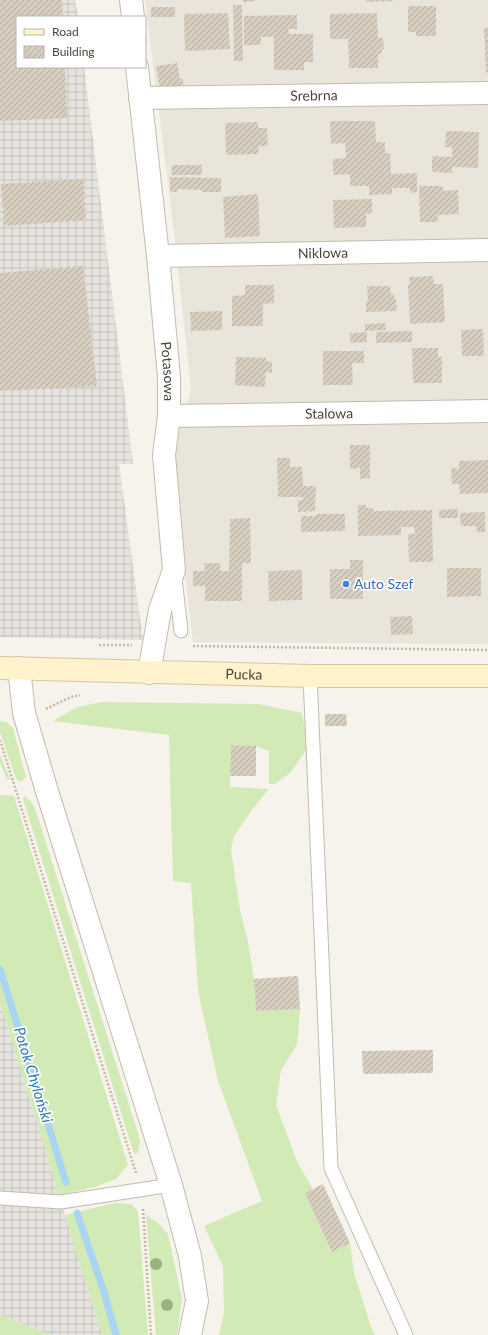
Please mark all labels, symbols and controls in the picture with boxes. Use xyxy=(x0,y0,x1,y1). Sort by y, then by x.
legend xyxy=(16,16,146,68)
text: Road xyxy=(52,24,79,39)
text: Building xyxy=(52,44,95,59)
street label: Srebrna xyxy=(290,86,338,104)
street label: Niklowa xyxy=(298,244,348,261)
street label: Potasowa xyxy=(158,341,178,401)
street label: Stalowa xyxy=(305,404,353,422)
place label: Auto Szef xyxy=(354,575,413,592)
marker: Auto Szef xyxy=(341,579,351,589)
street label: Pucka xyxy=(225,665,263,683)
water label: Potok Chyloński xyxy=(11,1025,57,1125)

